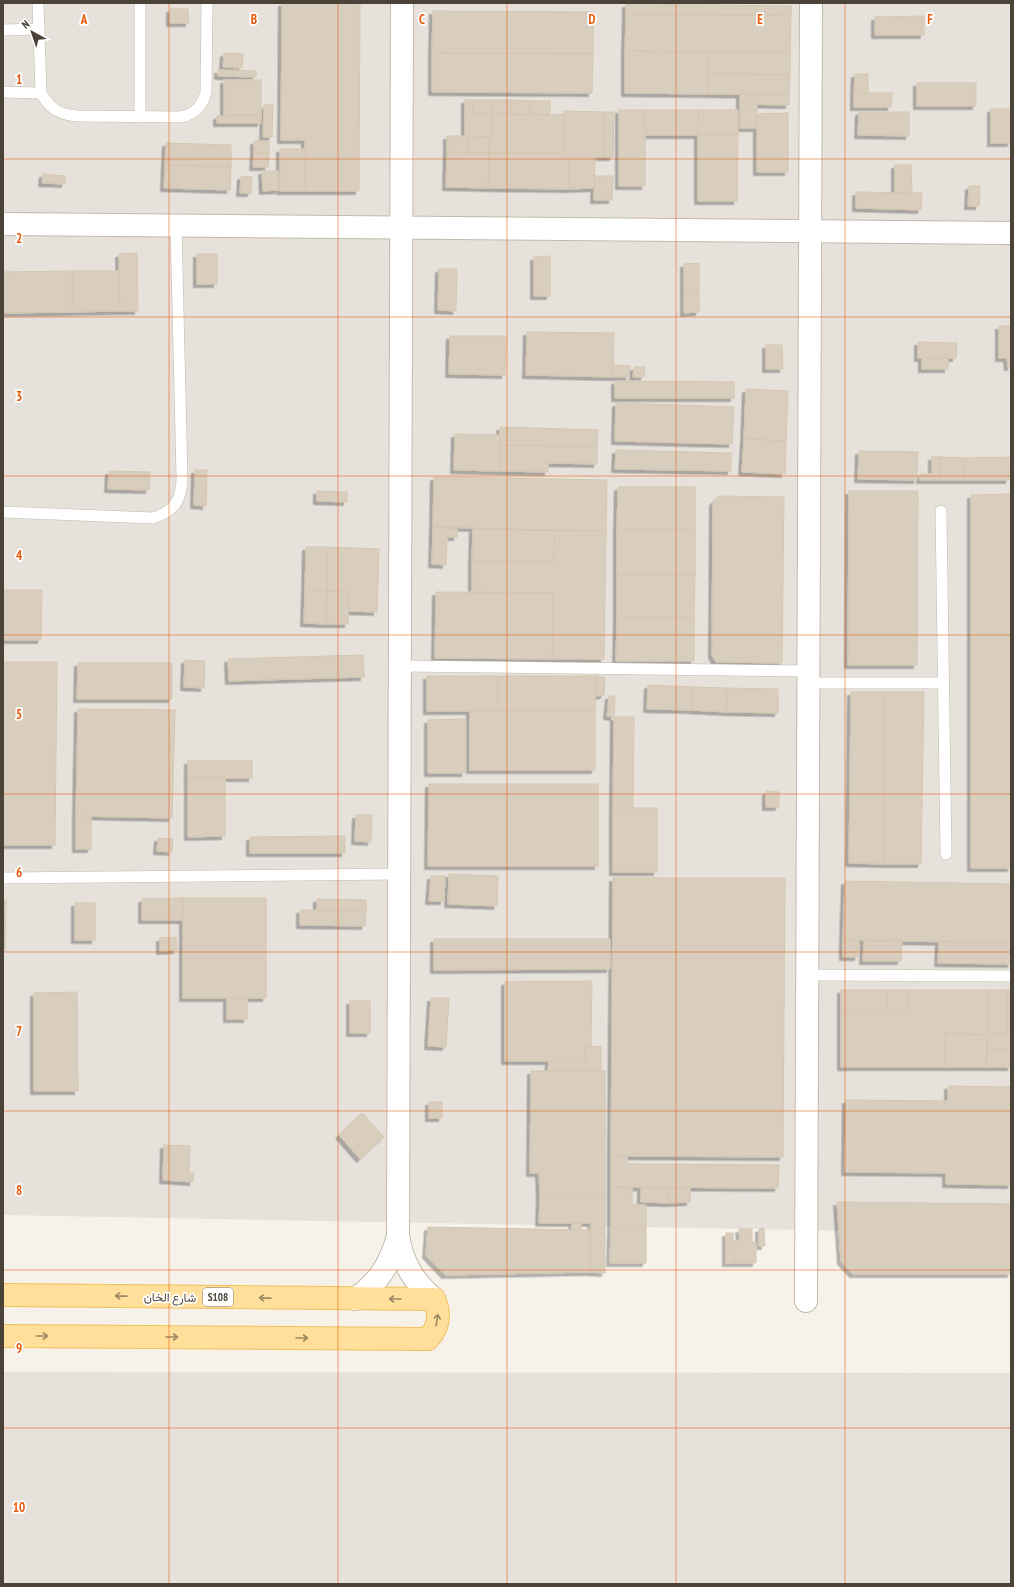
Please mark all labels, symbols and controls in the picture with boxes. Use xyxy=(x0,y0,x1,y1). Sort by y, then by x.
text: A xyxy=(80,11,88,28)
text: B xyxy=(251,11,257,28)
text: C xyxy=(419,11,425,28)
text: D xyxy=(589,11,596,28)
text: E xyxy=(757,11,763,28)
text: F xyxy=(927,11,933,28)
north arrow xyxy=(12,12,52,52)
text: N xyxy=(19,17,32,32)
text: 1 xyxy=(16,71,22,88)
text: 2 xyxy=(16,230,22,247)
text: 3 xyxy=(16,388,22,405)
text: 4 xyxy=(16,547,23,564)
text: 5 xyxy=(16,706,22,723)
text: 6 xyxy=(16,864,22,881)
text: 7 xyxy=(16,1023,22,1040)
text: 8 xyxy=(16,1182,22,1199)
road number: S108 xyxy=(203,1288,233,1306)
street label: شارع الخان xyxy=(144,1289,196,1307)
one-way arrow xyxy=(115,1292,128,1300)
one-way arrow xyxy=(259,1294,272,1302)
one-way arrow xyxy=(389,1295,402,1303)
one-way arrow xyxy=(433,1314,441,1327)
one-way arrow xyxy=(35,1332,48,1340)
one-way arrow xyxy=(165,1333,178,1341)
one-way arrow xyxy=(295,1334,308,1342)
text: 9 xyxy=(16,1340,22,1357)
text: 10 xyxy=(13,1499,25,1516)

